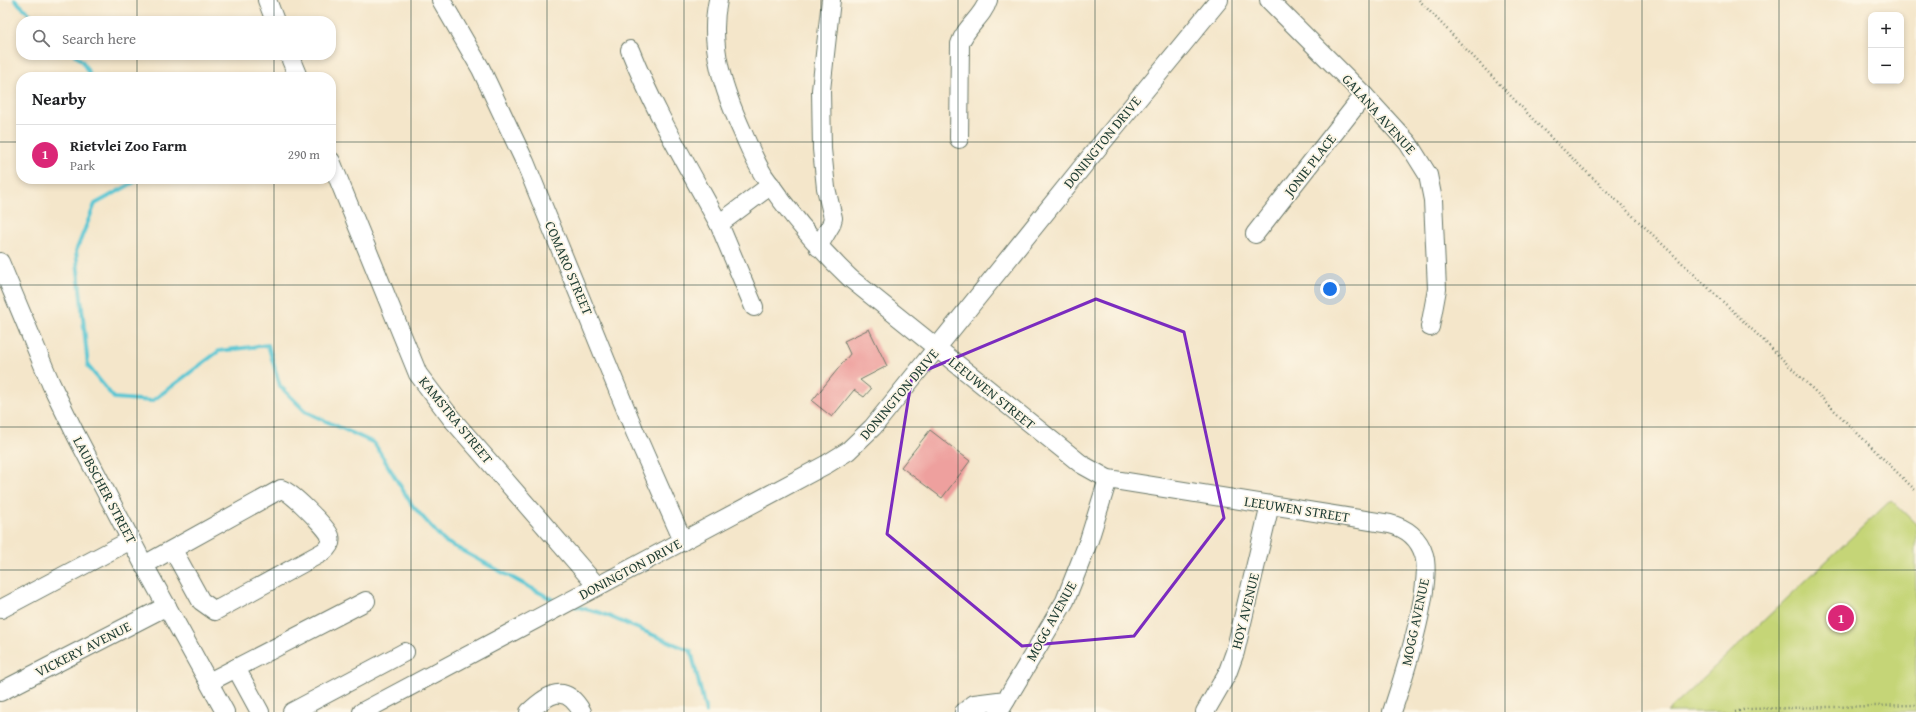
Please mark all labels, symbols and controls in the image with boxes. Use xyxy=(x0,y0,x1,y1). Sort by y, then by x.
map controls xyxy=(1868,12,1904,84)
button: + xyxy=(1868,12,1904,48)
search box xyxy=(16,16,336,60)
icon: search xyxy=(30,27,52,49)
text: Search here xyxy=(62,28,136,49)
button: − xyxy=(1868,48,1904,84)
street label: GALANA AVENUE xyxy=(1337,69,1421,159)
text: Nearby xyxy=(32,86,86,111)
street label: DONINGTON DRIVE xyxy=(1058,92,1146,192)
street label: JONIE PLACE xyxy=(1278,130,1341,202)
text: Rietvlei Zoo Farm xyxy=(70,135,187,156)
text: 1 xyxy=(42,145,48,164)
text: 290 m xyxy=(288,145,320,164)
text: Park xyxy=(70,156,95,175)
street label: COMARO STREET xyxy=(540,218,598,318)
your location xyxy=(1320,279,1340,299)
street label: DONINGTON DRIVE xyxy=(855,344,943,444)
street label: LEEUWEN STREET xyxy=(944,352,1040,434)
street label: KAMSTRA STREET xyxy=(414,372,498,468)
street label: LAUBSCHER STREET xyxy=(68,433,142,547)
street label: LEEUWEN STREET xyxy=(1243,491,1351,527)
street label: DONINGTON DRIVE xyxy=(575,534,685,604)
street label: HOY AVENUE xyxy=(1226,571,1264,651)
street label: MOGG AVENUE xyxy=(1021,577,1081,665)
street label: MOGG AVENUE xyxy=(1396,577,1434,667)
pin: 1 xyxy=(1828,603,1854,633)
street label: VICKERY AVENUE xyxy=(32,616,134,682)

